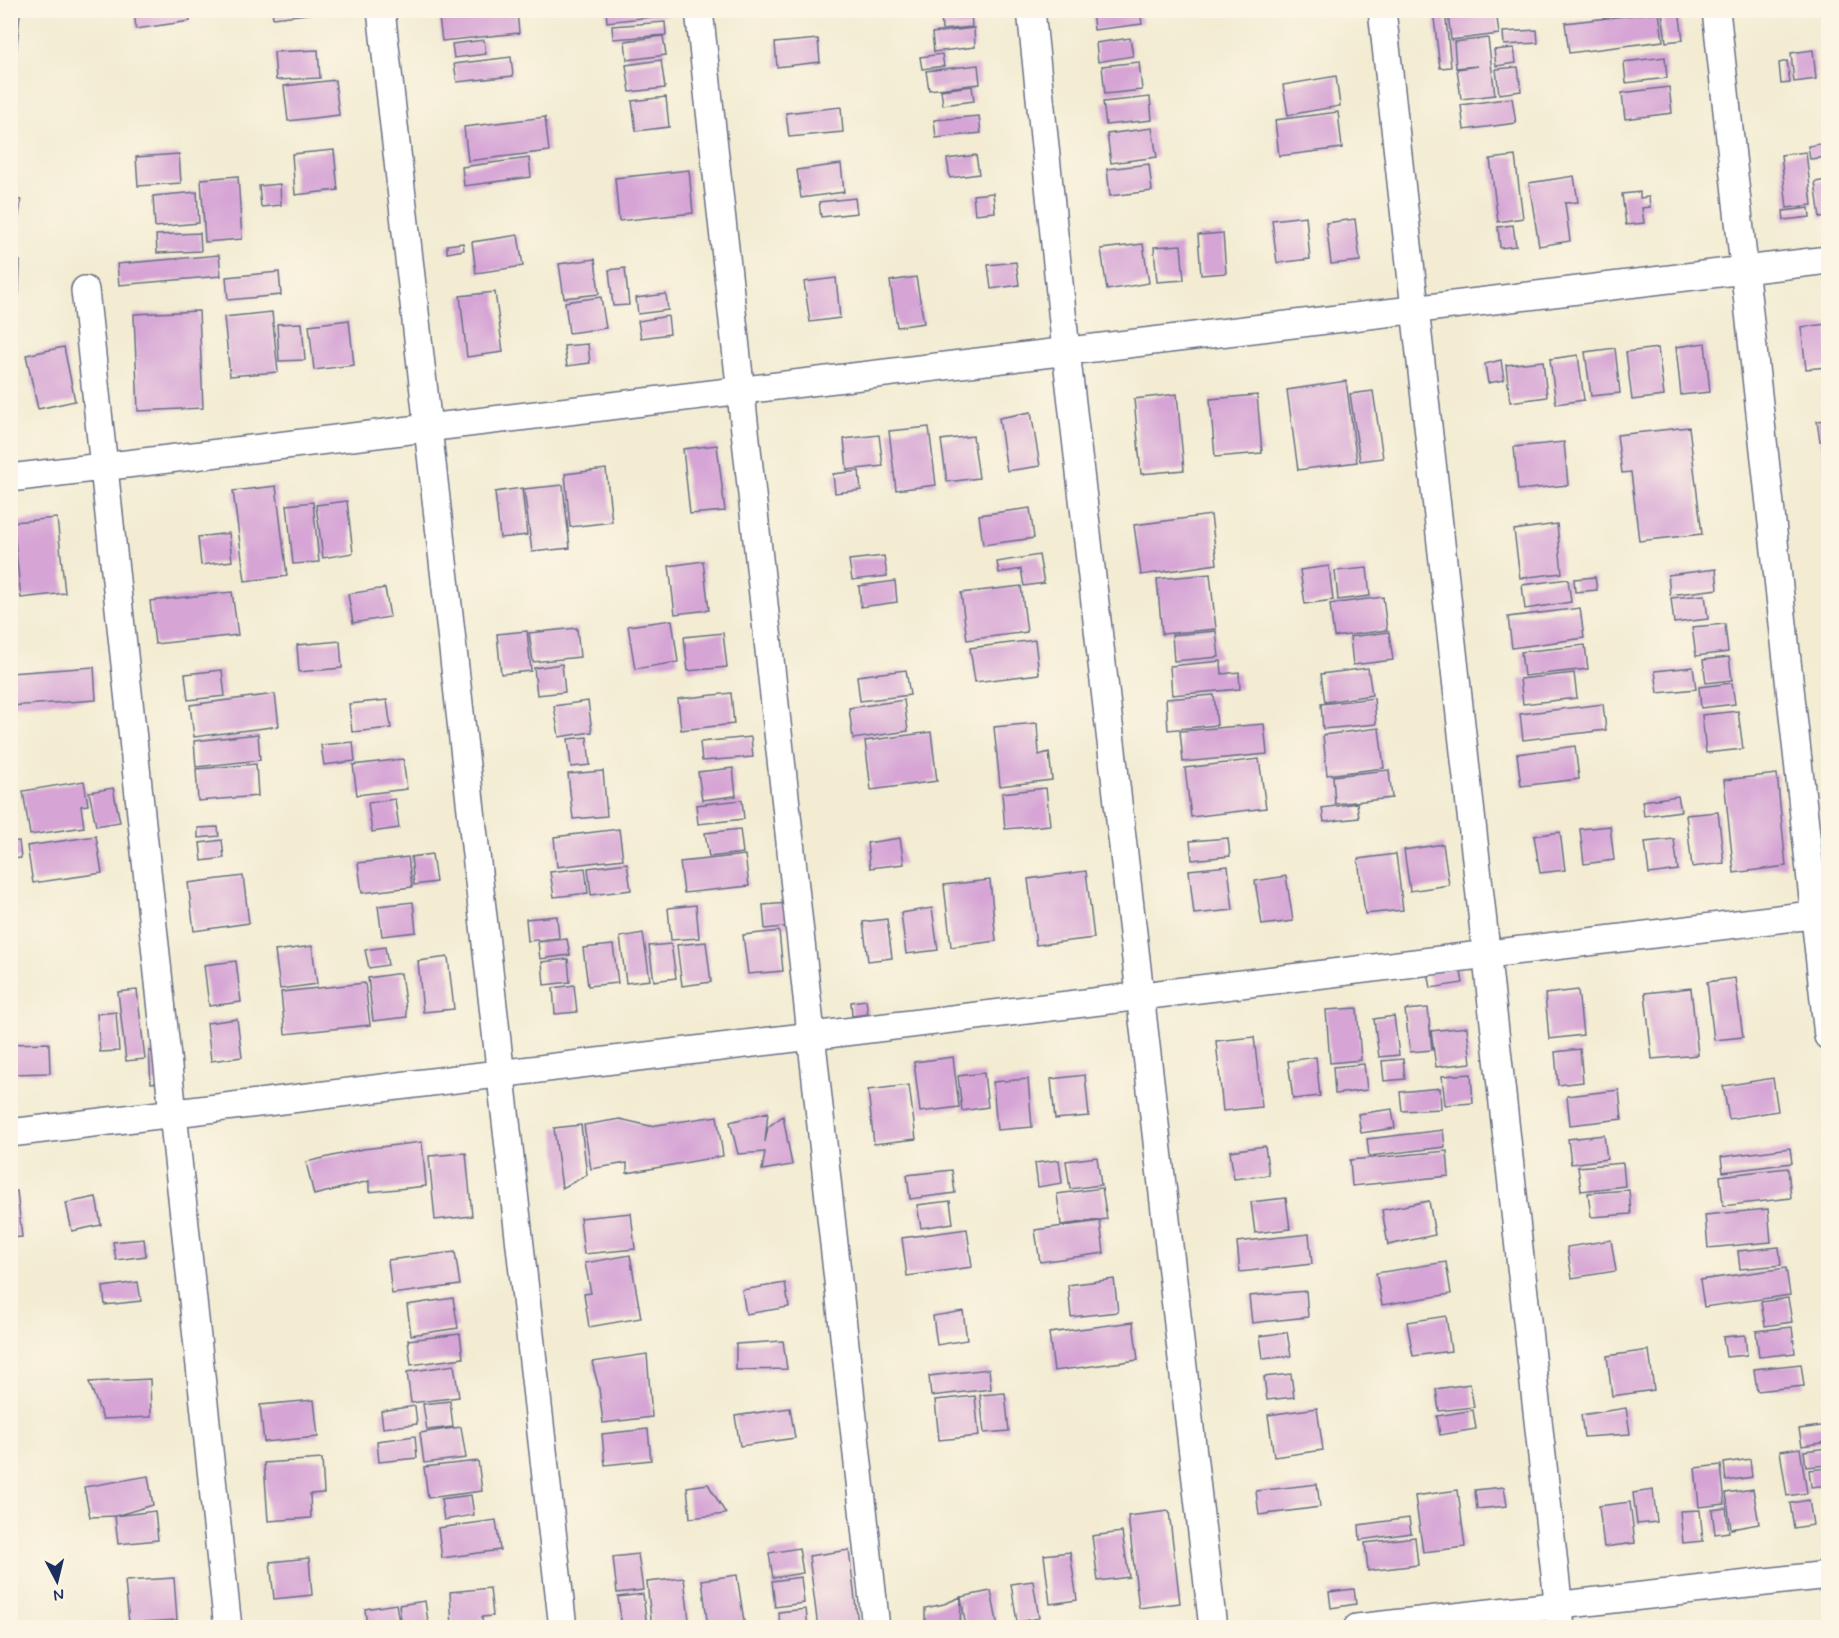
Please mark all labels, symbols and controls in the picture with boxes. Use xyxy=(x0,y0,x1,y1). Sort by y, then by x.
north arrow xyxy=(27,1551,87,1611)
text: N xyxy=(52,1583,65,1605)

